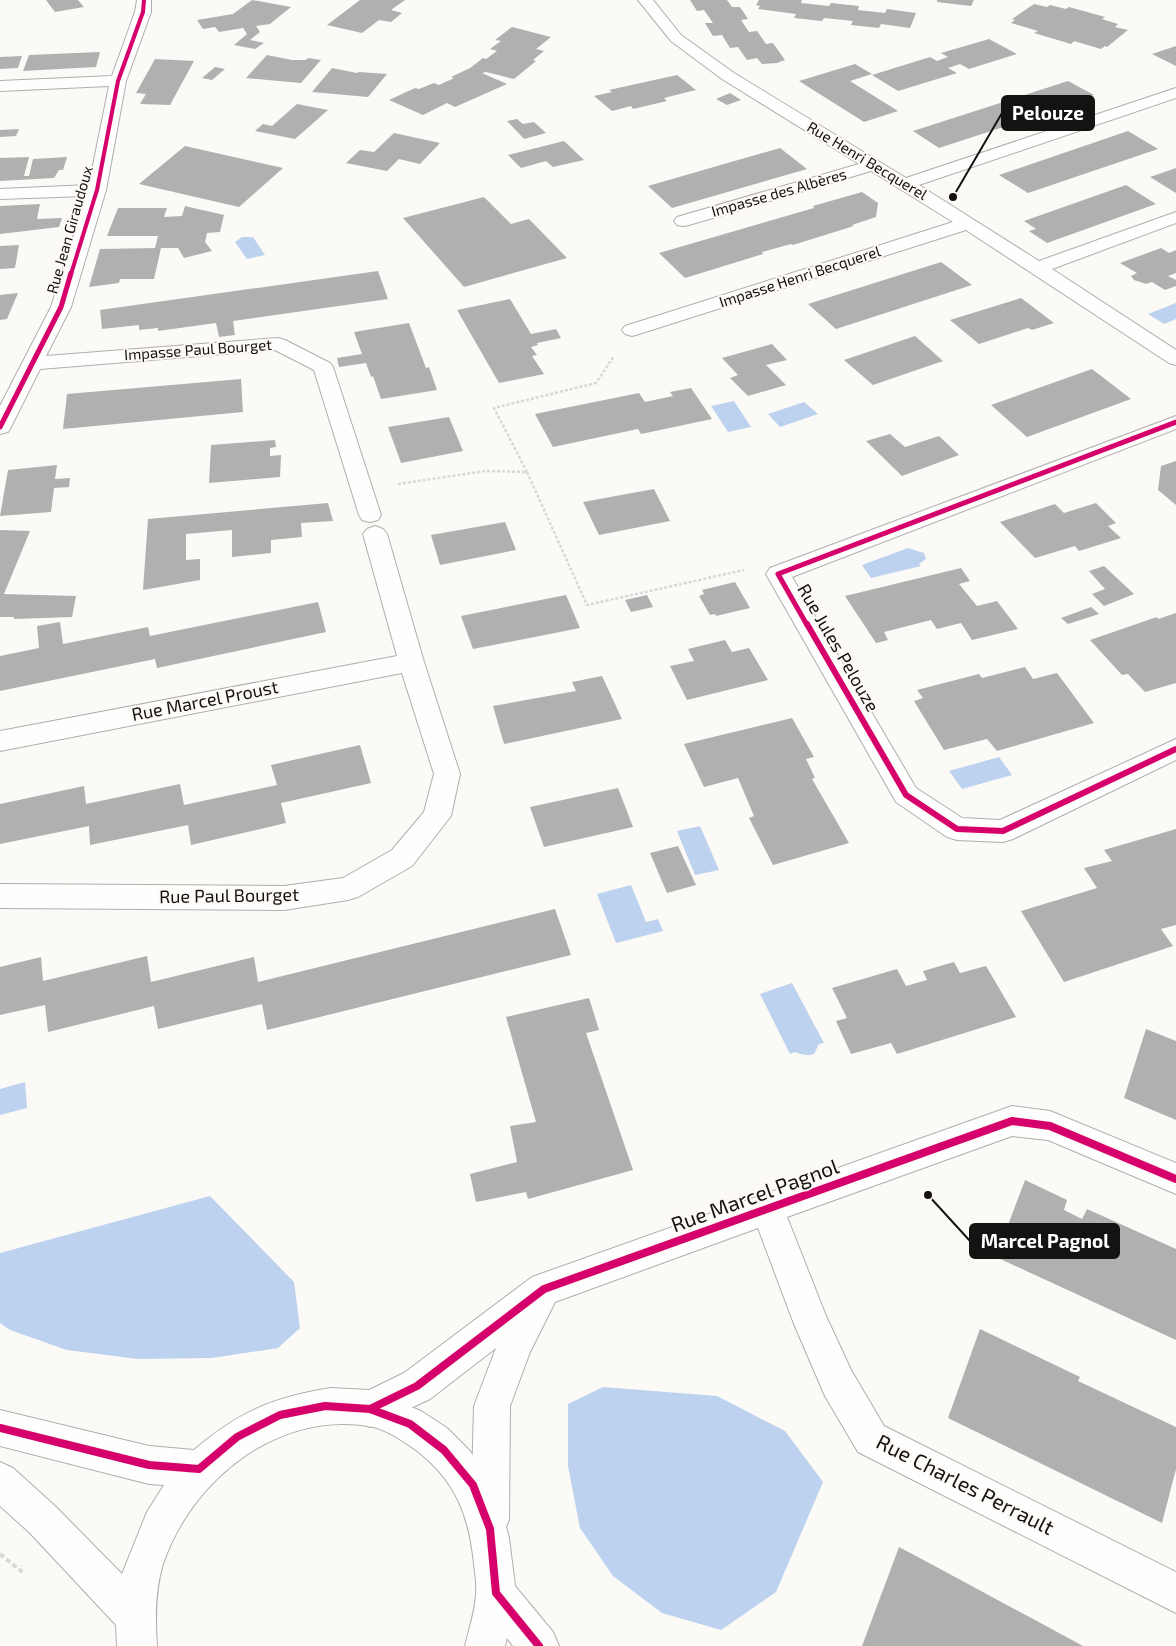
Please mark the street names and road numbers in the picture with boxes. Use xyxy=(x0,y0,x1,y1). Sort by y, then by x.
street label: Rue Henri Becquerel xyxy=(804,117,931,203)
street label: Rue Jean Giraudoux xyxy=(42,164,96,296)
street label: Impasse des Albères xyxy=(709,164,848,220)
street label: Impasse Henri Becquerel xyxy=(717,241,883,311)
street label: Impasse Paul Bourget xyxy=(123,335,273,363)
street label: Rue Jules Pelouze xyxy=(793,580,884,715)
street label: Rue Marcel Proust xyxy=(130,675,280,725)
street label: Rue Paul Bourget xyxy=(159,883,299,907)
street label: Rue Marcel Pagnol xyxy=(667,1152,842,1237)
street label: Rue Charles Perrault xyxy=(873,1428,1059,1539)

